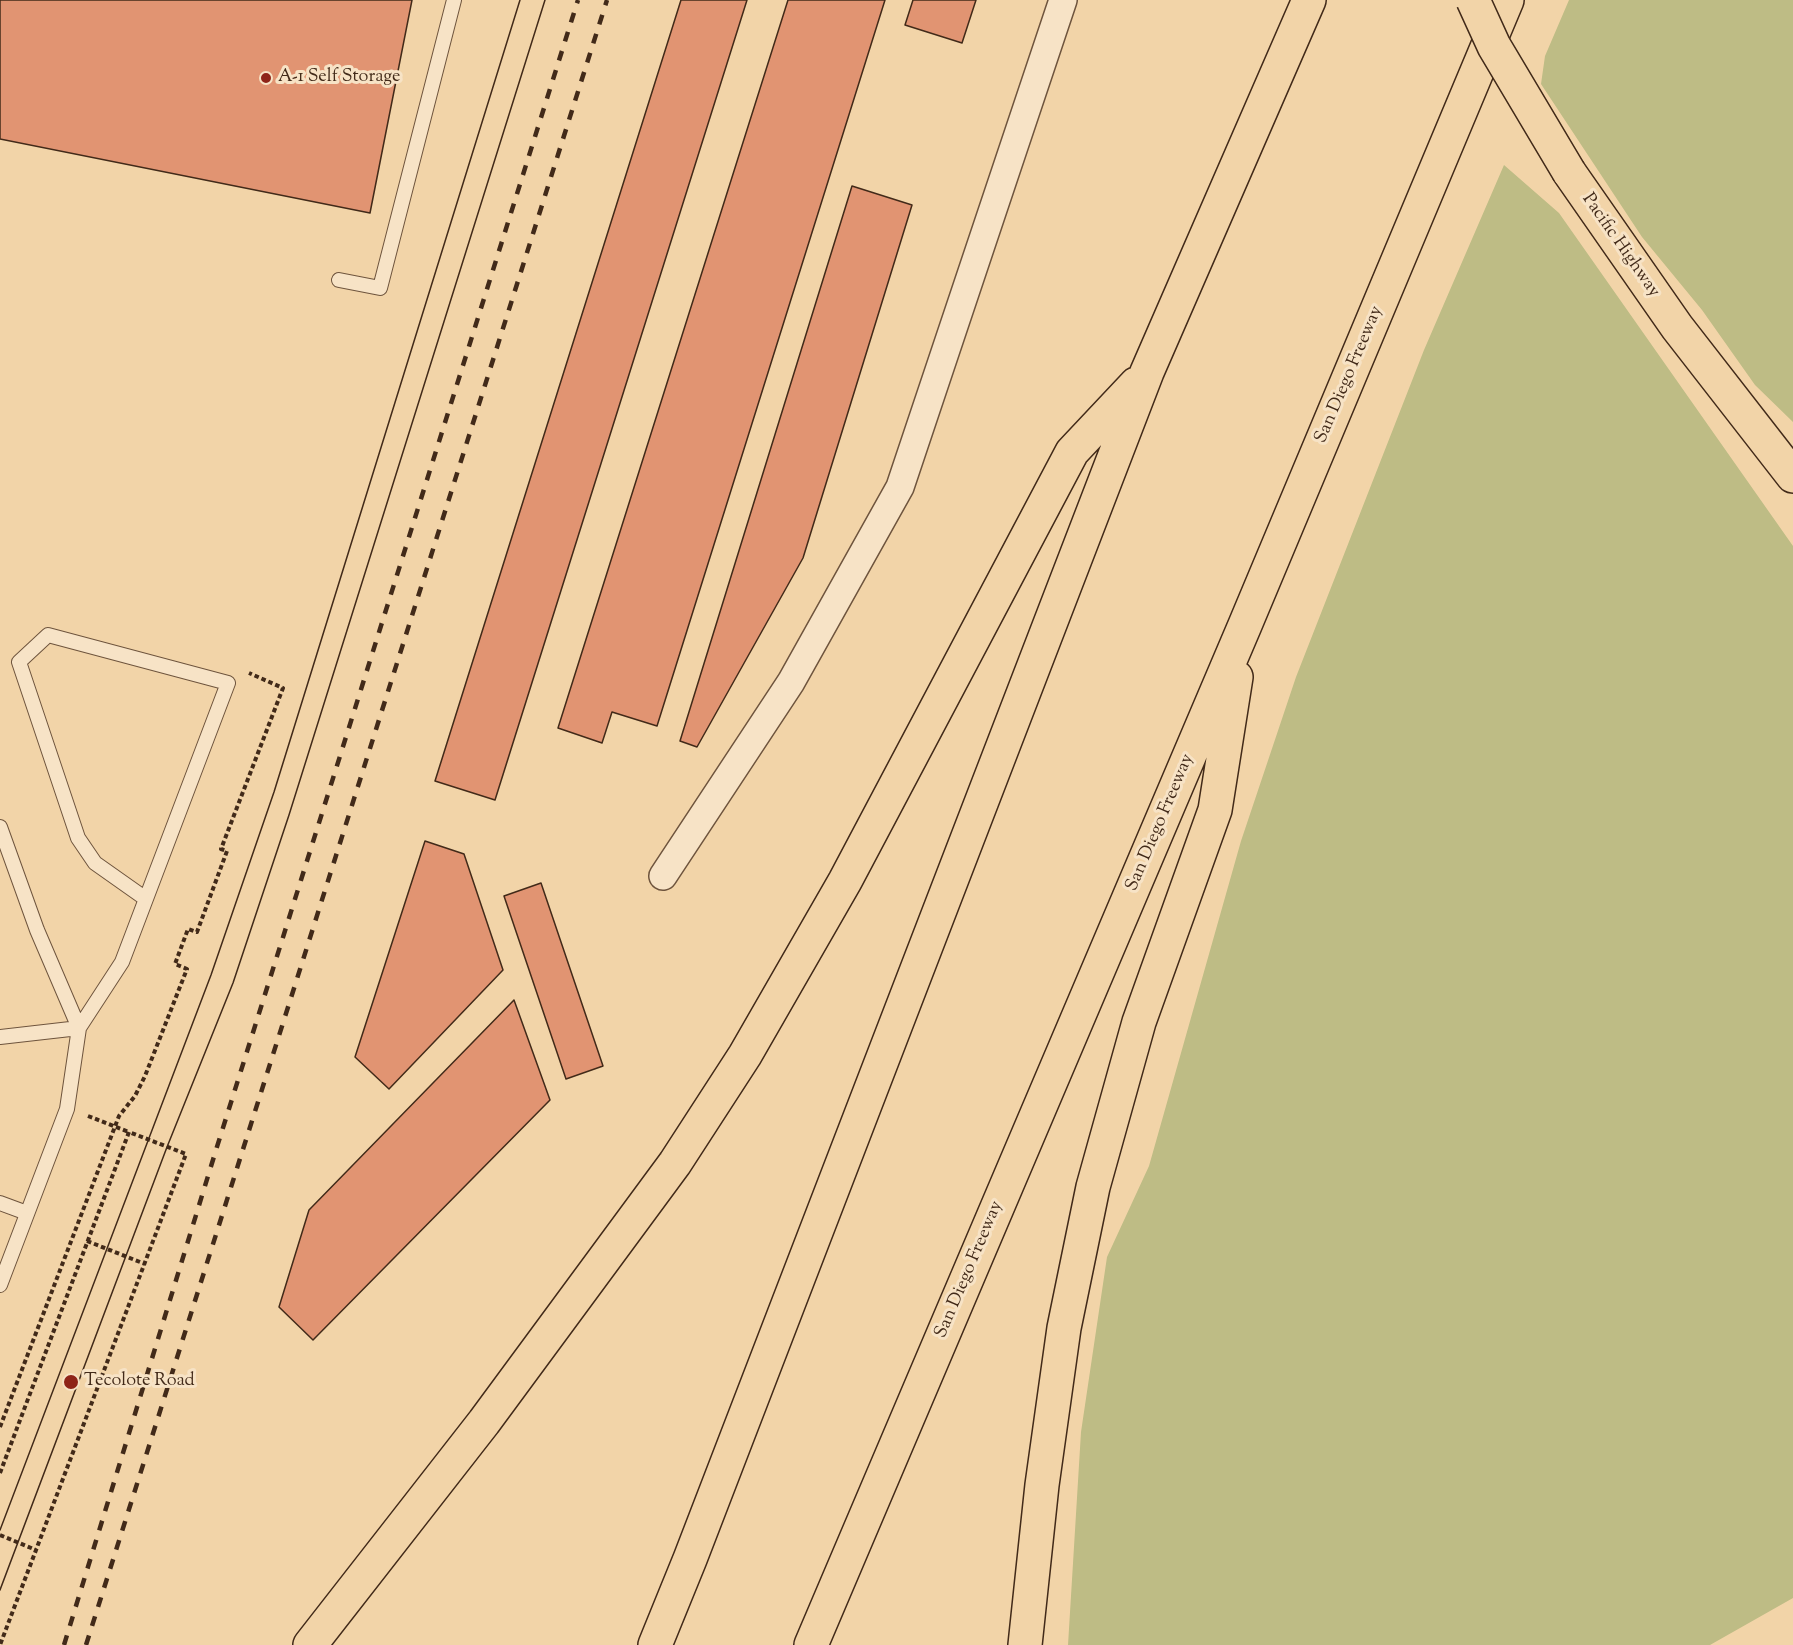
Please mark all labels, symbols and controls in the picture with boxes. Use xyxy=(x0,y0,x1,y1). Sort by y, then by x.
place label: A-1 Self Storage xyxy=(278,67,400,89)
marker: A-1 Self Storage xyxy=(259,71,273,85)
street label: Pacific Highway xyxy=(1576,190,1664,302)
street label: San Diego Freeway xyxy=(1311,303,1389,447)
street label: San Diego Freeway xyxy=(1122,751,1200,895)
street label: San Diego Freeway xyxy=(931,1198,1009,1342)
place label: Tecolote Road xyxy=(84,1371,195,1393)
marker: Tecolote Road xyxy=(62,1373,80,1391)

